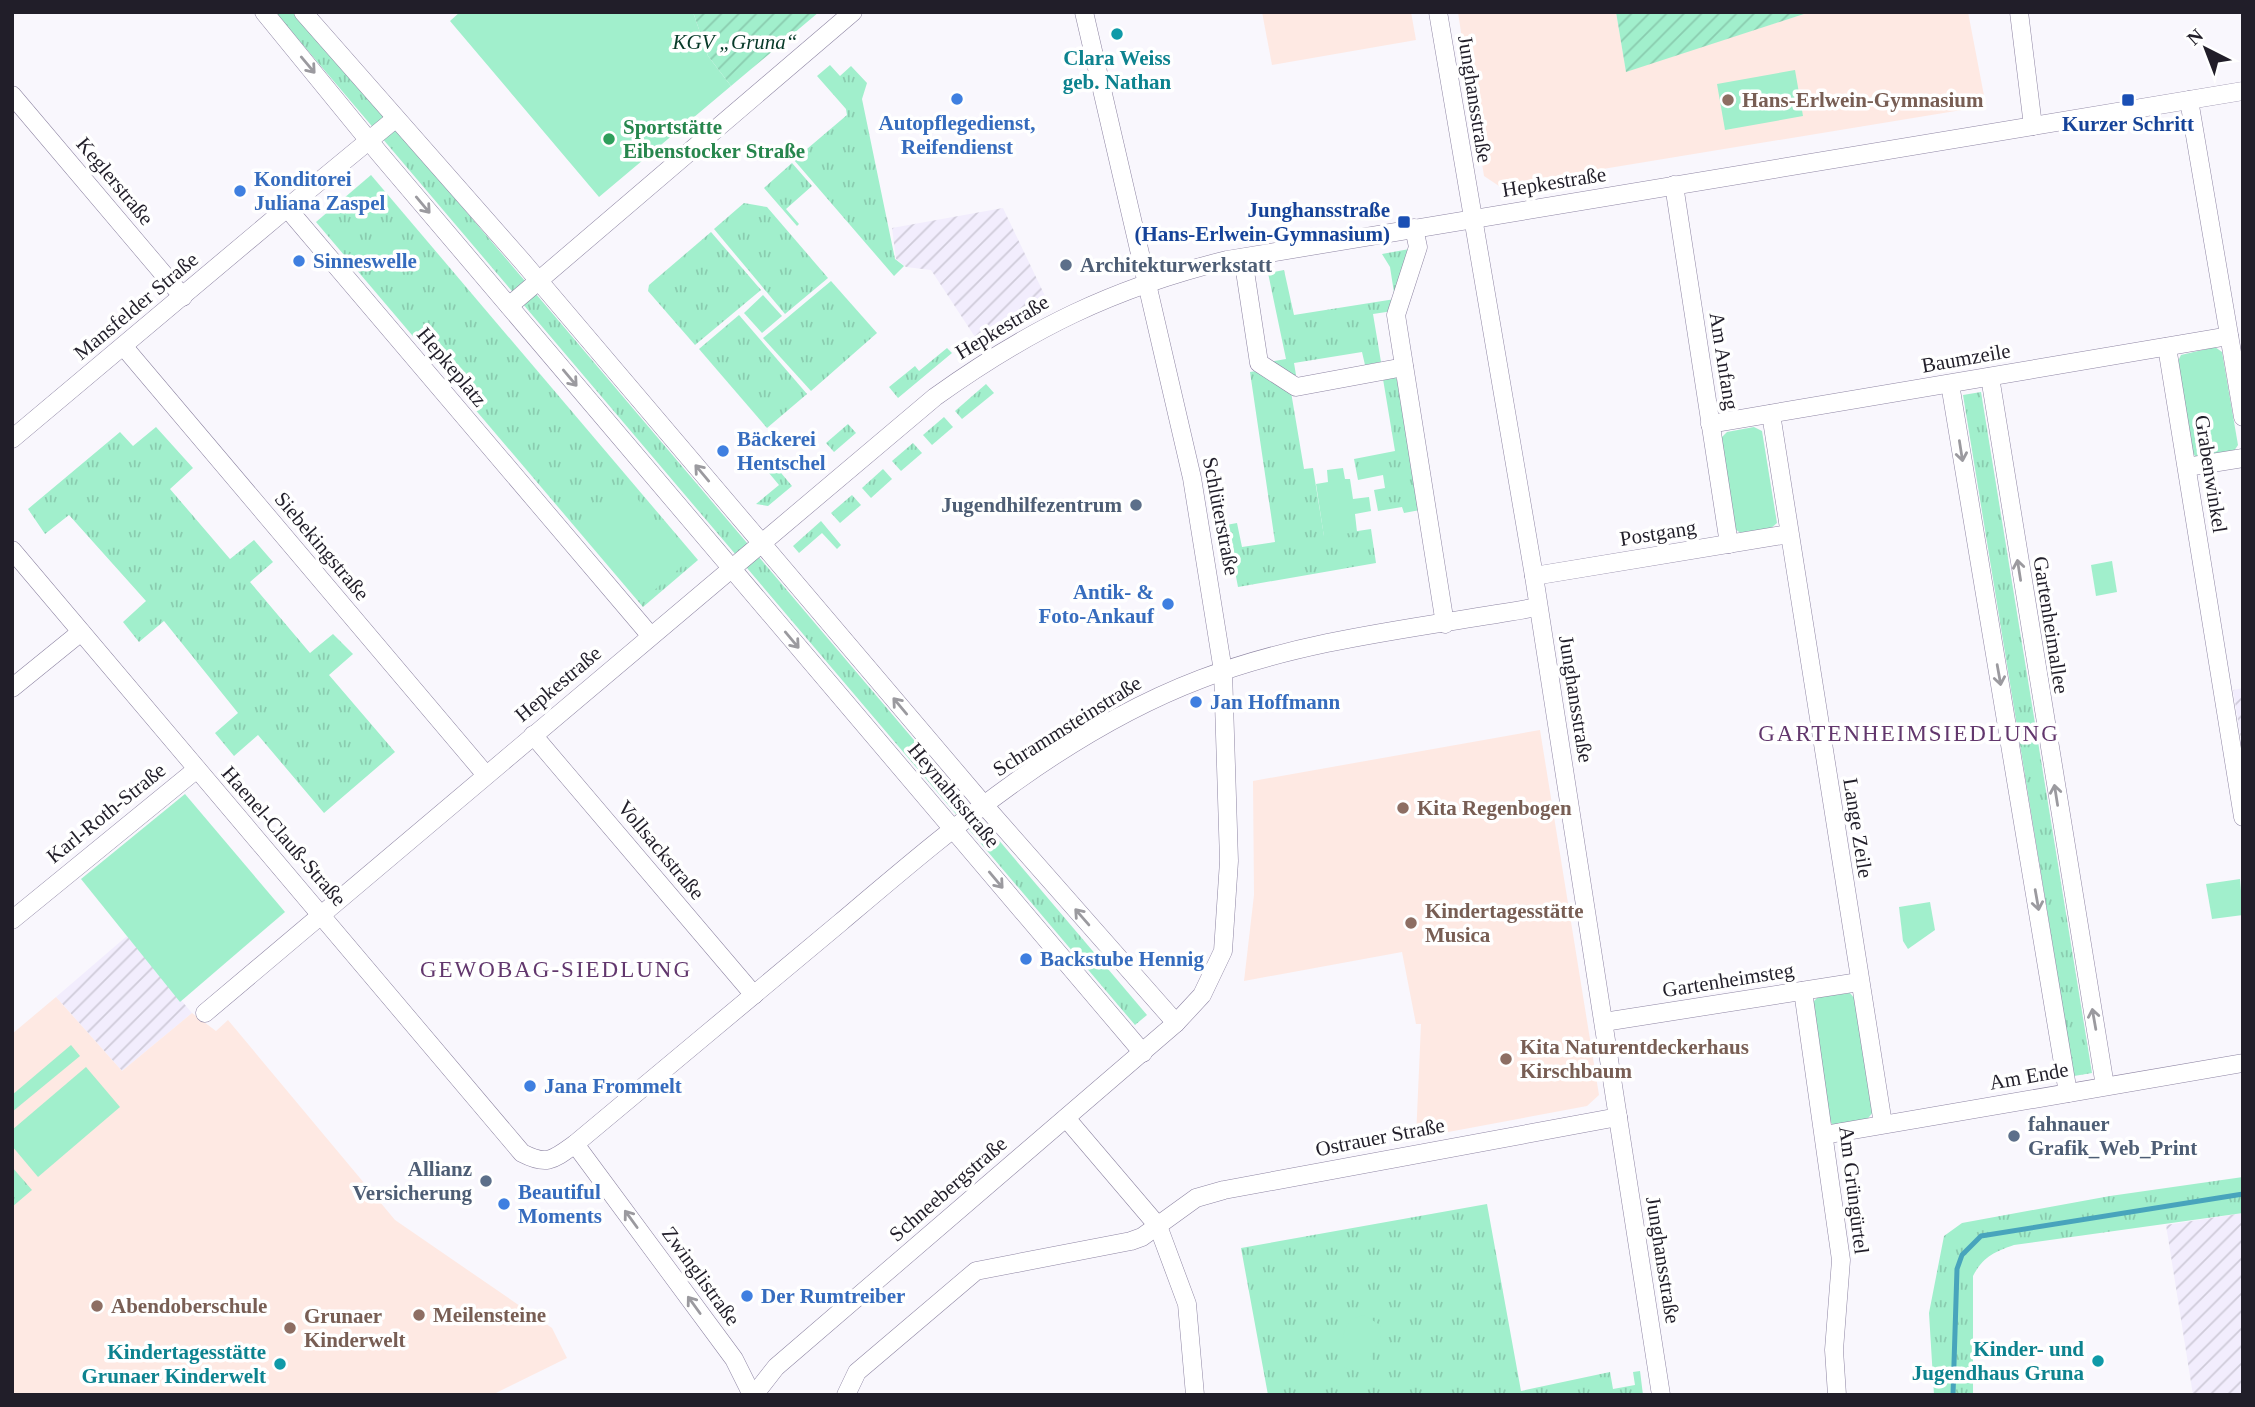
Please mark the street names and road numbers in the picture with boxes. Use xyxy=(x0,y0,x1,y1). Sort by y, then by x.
street label: Junghansstraße xyxy=(1453,34,1497,164)
street label: Keglerstraße xyxy=(71,132,159,230)
street label: Hepkestraße xyxy=(1500,162,1608,202)
street label: Mansfelder Straße xyxy=(69,247,203,365)
street label: Hepkestraße xyxy=(951,290,1053,364)
street label: Am Anfang xyxy=(1704,310,1744,412)
street label: Hepkeplatz xyxy=(412,323,492,411)
street label: Baumzeile xyxy=(1920,338,2012,378)
street label: Grabenwinkel xyxy=(2190,413,2232,535)
street label: Schlüterstraße xyxy=(1198,455,1244,577)
street label: Siebekingstraße xyxy=(270,487,374,605)
street label: Postgang xyxy=(1618,515,1698,551)
street label: Gartenheimallee xyxy=(2028,555,2074,695)
street label: Junghansstraße xyxy=(1554,634,1598,764)
street label: Hepkestraße xyxy=(510,641,606,727)
street label: Schrammsteinstraße xyxy=(988,671,1146,781)
street label: Heynahtsstraße xyxy=(903,738,1005,852)
street label: Karl-Roth-Straße xyxy=(42,758,170,868)
street label: Haenel-Clauß-Straße xyxy=(217,761,351,911)
street label: Lange Zeile xyxy=(1838,776,1878,880)
street label: Vollsackstraße xyxy=(613,796,709,904)
street label: Gartenheimsteg xyxy=(1660,958,1796,1002)
street label: Am Ende xyxy=(1988,1057,2070,1095)
street label: Ostrauer Straße xyxy=(1313,1113,1447,1161)
street label: Am Grüngürtel xyxy=(1834,1125,1874,1256)
street label: Schneebergstraße xyxy=(884,1131,1012,1247)
street label: Junghansstraße xyxy=(1641,1195,1685,1325)
street label: Zwinglistraße xyxy=(657,1222,745,1330)

